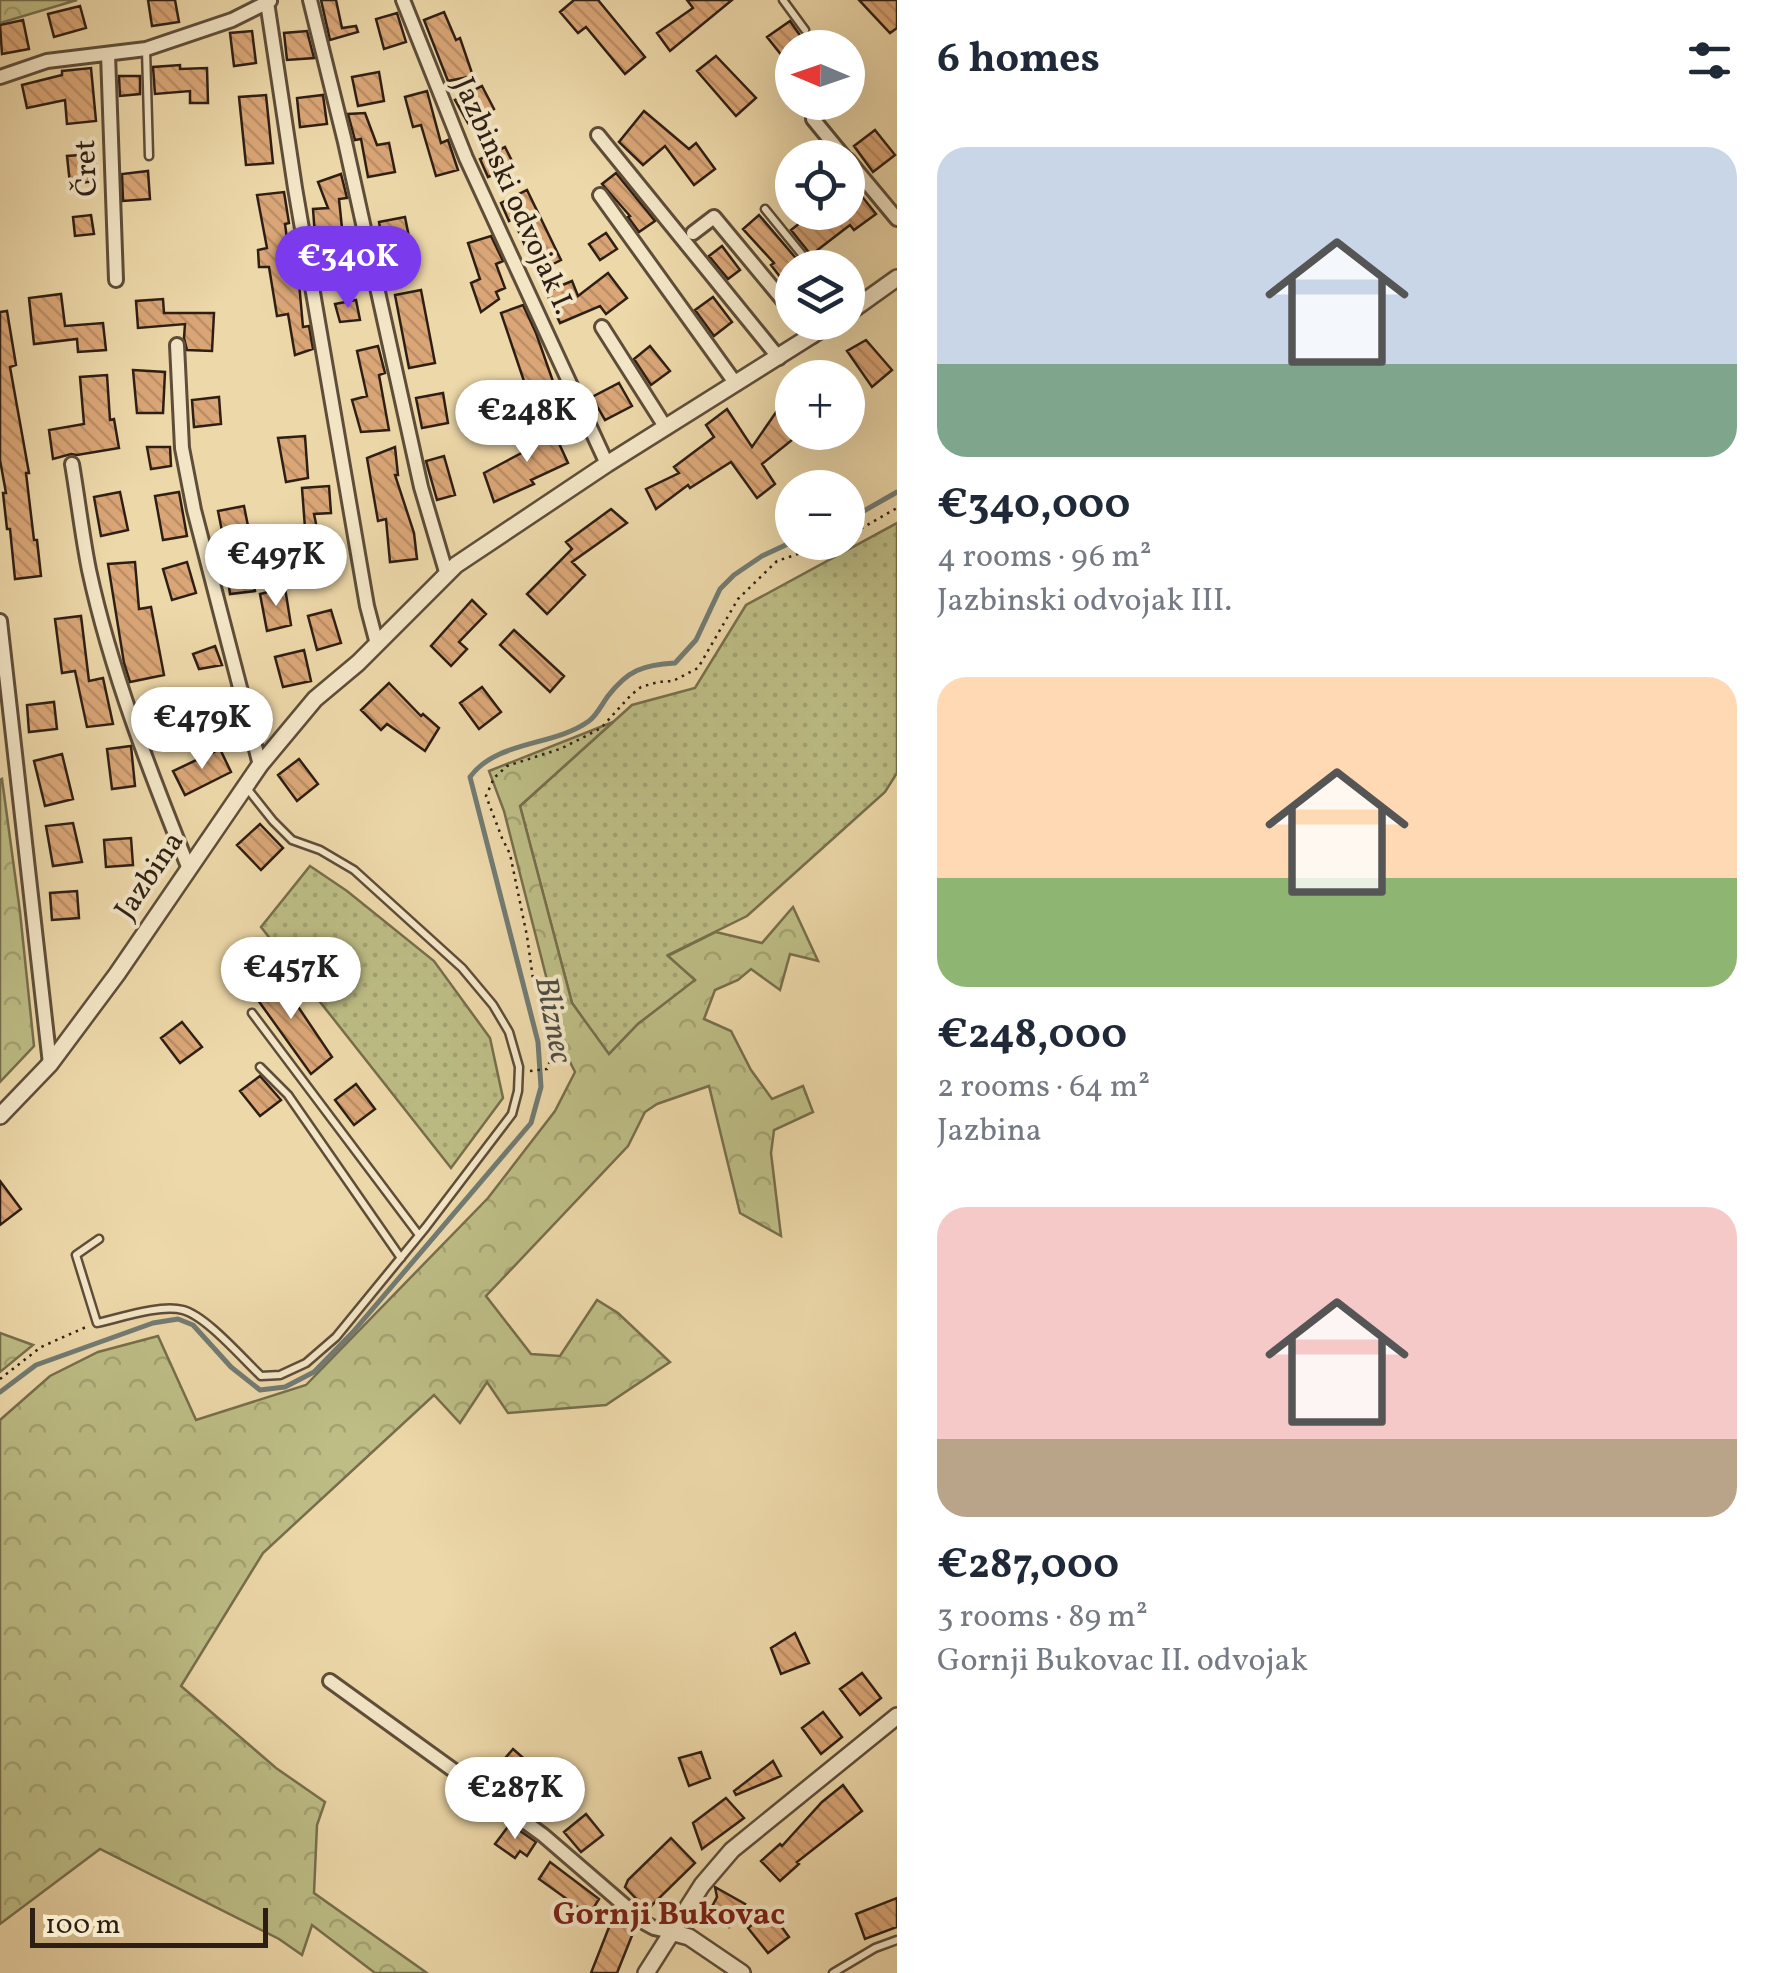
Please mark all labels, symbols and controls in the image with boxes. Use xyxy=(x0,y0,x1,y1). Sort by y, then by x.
north arrow xyxy=(775,30,865,120)
map controls xyxy=(775,30,865,560)
text: 6 homes xyxy=(937,31,1100,90)
icon: filters xyxy=(1682,33,1737,88)
street label: Jazbinski odvojak I. xyxy=(442,71,584,321)
street label: Čret xyxy=(65,139,109,197)
button: locate xyxy=(775,140,865,230)
icon: home xyxy=(1247,212,1427,392)
pin: €340K xyxy=(278,226,418,311)
text: €340K xyxy=(297,236,399,280)
button: layers xyxy=(775,250,865,340)
button: + xyxy=(775,360,865,450)
pin: €248K xyxy=(457,380,597,465)
text: €248K xyxy=(477,390,577,434)
button: − xyxy=(775,470,865,560)
text: €340,000 xyxy=(937,477,1130,536)
pin: €497K xyxy=(206,524,346,609)
text: €497K xyxy=(227,534,325,578)
text: 4 rooms · 96 m² xyxy=(937,536,1152,580)
text: Jazbinski odvojak III. xyxy=(937,580,1232,624)
pin: €479K xyxy=(132,687,272,772)
text: €479K xyxy=(153,697,251,741)
icon: home xyxy=(1247,742,1427,922)
street label: Jazbina xyxy=(105,824,195,928)
pin: €457K xyxy=(221,937,361,1022)
text: €457K xyxy=(243,947,339,991)
water label: Bliznec xyxy=(522,973,582,1068)
text: €248,000 xyxy=(937,1007,1127,1066)
text: 2 rooms · 64 m² xyxy=(937,1066,1150,1110)
text: Jazbina xyxy=(937,1110,1042,1154)
icon: home xyxy=(1247,1272,1427,1452)
text: €287,000 xyxy=(937,1537,1119,1596)
text: 3 rooms · 89 m² xyxy=(937,1596,1148,1640)
text: Gornji Bukovac II. odvojak xyxy=(937,1640,1308,1684)
pin: €287K xyxy=(445,1757,585,1842)
text: €287K xyxy=(467,1767,563,1811)
district label: Gornji Bukovac xyxy=(553,1894,785,1938)
scale bar xyxy=(30,1903,268,1948)
text: 100 m xyxy=(45,1906,120,1945)

